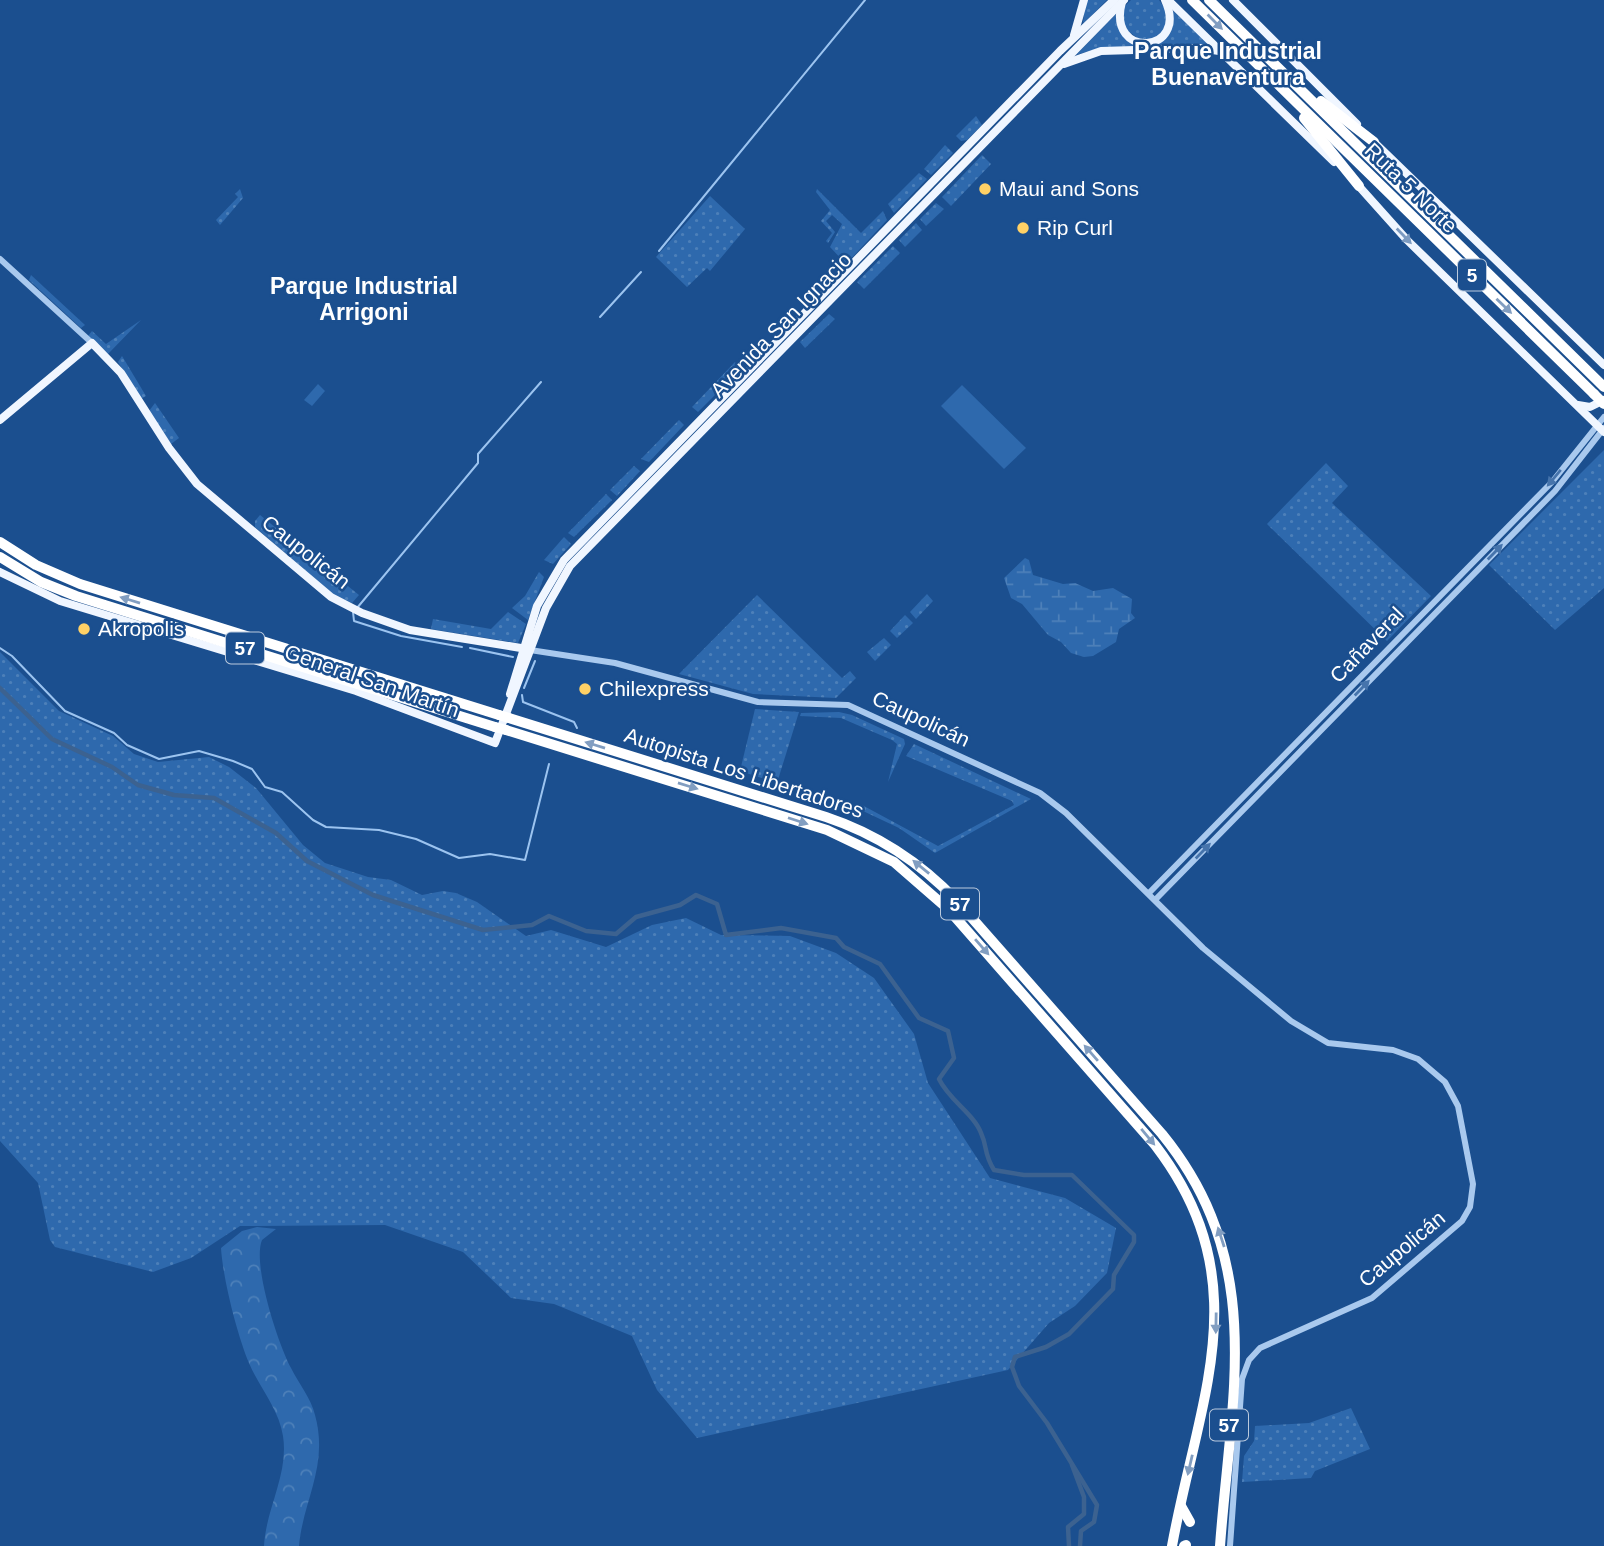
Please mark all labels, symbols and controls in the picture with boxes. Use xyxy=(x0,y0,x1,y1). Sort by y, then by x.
one-way arrow xyxy=(1206,14,1223,30)
district label: Parque Industrial Buenaventura xyxy=(1134,38,1322,90)
street label: Ruta 5 Norte xyxy=(1361,138,1462,237)
place label: Maui and Sons xyxy=(999,177,1139,200)
marker: Maui and Sons xyxy=(977,181,993,197)
place label: Rip Curl xyxy=(1037,216,1113,239)
marker: Rip Curl xyxy=(1015,220,1031,236)
one-way arrow xyxy=(1396,228,1413,245)
street label: Avenida San Ignacio xyxy=(706,248,856,402)
road number: 5 xyxy=(1458,260,1486,290)
district label: Parque Industrial Arrigoni xyxy=(270,273,458,325)
one-way arrow xyxy=(1495,297,1512,313)
one-way arrow xyxy=(1546,469,1562,487)
street label: Caupolicán xyxy=(258,510,355,593)
one-way arrow xyxy=(1487,544,1503,561)
one-way arrow xyxy=(119,594,140,604)
street label: Cañaveral xyxy=(1325,602,1408,687)
place label: Akropolis xyxy=(98,617,184,640)
marker: Akropolis xyxy=(76,621,92,637)
road number: 57 xyxy=(226,632,264,664)
street label: General San Martín xyxy=(282,640,463,721)
place label: Chilexpress xyxy=(599,677,709,700)
one-way arrow xyxy=(1354,680,1370,697)
marker: Chilexpress xyxy=(577,681,593,697)
street label: Caupolicán xyxy=(869,686,974,751)
street label: Autopista Los Libertadores xyxy=(622,723,867,822)
one-way arrow xyxy=(584,739,605,749)
one-way arrow xyxy=(678,781,699,792)
one-way arrow xyxy=(788,816,809,827)
one-way arrow xyxy=(1195,842,1212,859)
one-way arrow xyxy=(912,860,930,875)
road number: 57 xyxy=(941,888,979,920)
one-way arrow xyxy=(974,938,990,956)
one-way arrow xyxy=(1083,1044,1099,1062)
one-way arrow xyxy=(1140,1128,1155,1145)
street label: Caupolicán xyxy=(1354,1206,1449,1291)
one-way arrow xyxy=(1215,1227,1226,1248)
one-way arrow xyxy=(1210,1312,1222,1334)
road number: 57 xyxy=(1210,1410,1248,1441)
one-way arrow xyxy=(1184,1454,1195,1476)

